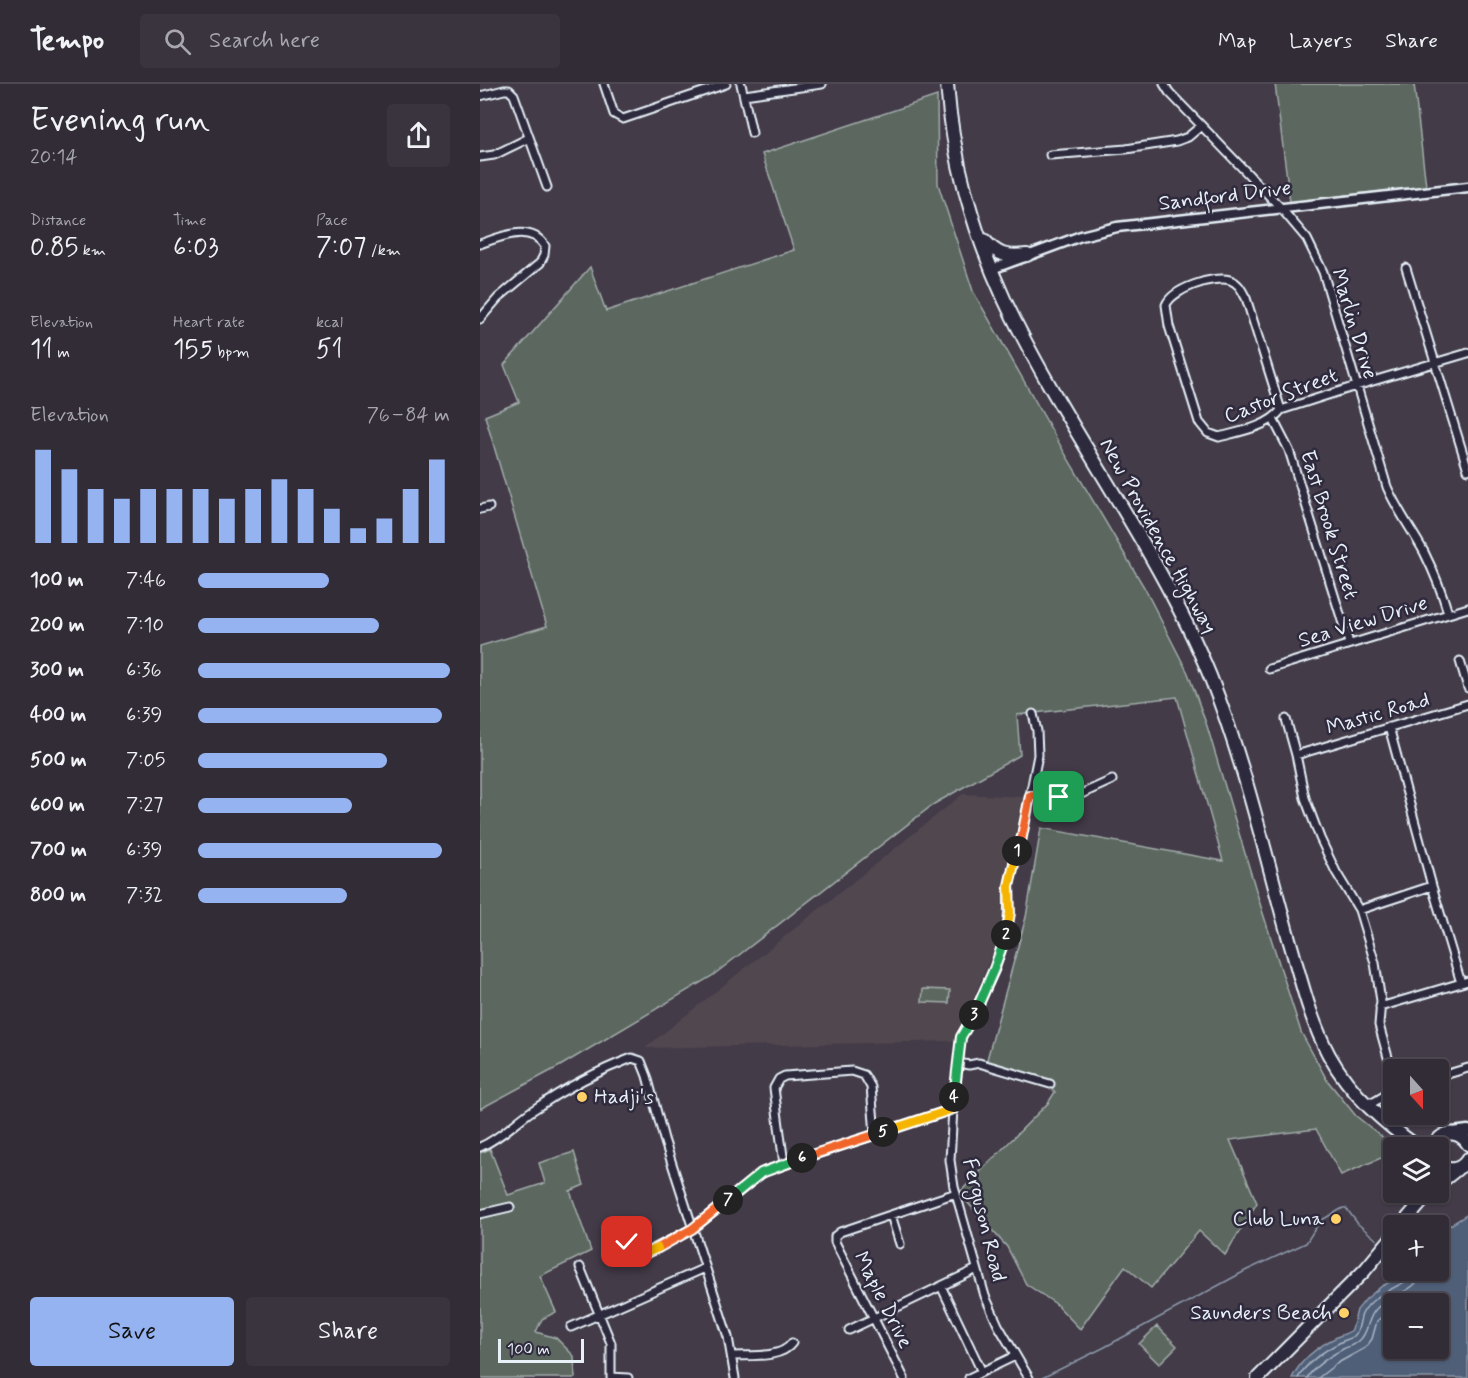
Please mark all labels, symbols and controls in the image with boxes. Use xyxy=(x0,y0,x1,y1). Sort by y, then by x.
search box xyxy=(140,14,560,68)
text: Tempo xyxy=(30,23,104,60)
icon: search xyxy=(161,25,194,58)
text: Search here xyxy=(209,27,320,55)
text: Map xyxy=(1218,27,1256,55)
text: Layers xyxy=(1289,27,1352,55)
text: Share xyxy=(1385,27,1438,55)
text: Evening run xyxy=(30,99,210,143)
button: share xyxy=(387,104,450,167)
text: 20:14 xyxy=(30,144,78,171)
street label: Sandford Drive xyxy=(1157,174,1293,220)
text: Distance xyxy=(30,210,86,231)
text: Time xyxy=(173,210,207,231)
text: Pace xyxy=(316,210,348,231)
text: 0.85 xyxy=(30,231,78,265)
text: 6:03 xyxy=(173,231,219,265)
text: 7:07 xyxy=(316,231,366,265)
text: km xyxy=(78,240,106,261)
text: /km xyxy=(366,240,401,261)
street label: Marlin Drive xyxy=(1324,265,1384,383)
text: Elevation xyxy=(30,312,93,333)
text: Heart rate xyxy=(173,312,245,333)
text: kcal xyxy=(316,312,343,333)
text: 11 xyxy=(30,333,53,367)
text: 155 xyxy=(173,333,213,367)
text: 51 xyxy=(316,333,343,367)
text: m xyxy=(53,342,70,363)
text: bpm xyxy=(213,342,249,363)
street label: Castor Street xyxy=(1220,361,1342,431)
text: Elevation xyxy=(30,402,109,429)
text: 76–84 m xyxy=(367,402,450,429)
street label: New Providence Highway xyxy=(1092,433,1223,639)
street label: East Brook Street xyxy=(1293,447,1365,603)
text: 100 m xyxy=(30,567,84,594)
text: 7:46 xyxy=(126,567,166,594)
street label: Sea View Drive xyxy=(1295,589,1431,655)
text: 200 m xyxy=(30,612,85,639)
text: 7:10 xyxy=(126,612,164,639)
text: 300 m xyxy=(30,657,84,684)
text: 6:36 xyxy=(126,657,162,684)
street label: Mastic Road xyxy=(1323,686,1433,742)
text: 400 m xyxy=(30,702,86,729)
text: 6:39 xyxy=(126,702,163,729)
text: 500 m xyxy=(30,747,87,774)
text: 7:05 xyxy=(126,747,165,774)
pin xyxy=(1033,771,1084,822)
icon: arrive xyxy=(1042,780,1075,813)
text: 600 m xyxy=(30,792,85,819)
text: 7:27 xyxy=(126,792,163,819)
pin: 1 xyxy=(1002,836,1032,866)
text: 700 m xyxy=(30,837,87,864)
text: 6:39 xyxy=(126,837,163,864)
text: 1 xyxy=(1013,840,1021,861)
text: 800 m xyxy=(30,882,86,909)
text: 7:32 xyxy=(126,882,163,909)
pin: 2 xyxy=(991,920,1021,950)
text: 2 xyxy=(1002,924,1010,945)
pin: 3 xyxy=(959,1000,989,1030)
text: 3 xyxy=(970,1004,978,1025)
north arrow xyxy=(1383,1059,1449,1125)
map controls xyxy=(1383,1059,1449,1359)
pin: 4 xyxy=(939,1082,969,1112)
place label: Hadji's xyxy=(594,1083,654,1111)
text: 4 xyxy=(949,1086,959,1107)
marker: Hadji's xyxy=(575,1090,589,1104)
pin: 5 xyxy=(868,1117,898,1147)
text: 5 xyxy=(878,1121,888,1142)
button: layers xyxy=(1383,1137,1449,1203)
pin: 6 xyxy=(787,1143,817,1173)
text: 6 xyxy=(798,1147,806,1168)
street label: Ferguson Road xyxy=(954,1155,1013,1285)
pin: 7 xyxy=(713,1185,743,1215)
text: 7 xyxy=(723,1189,733,1210)
place label: Club Luna xyxy=(1233,1205,1324,1233)
marker: Club Luna xyxy=(1329,1212,1343,1226)
button: + xyxy=(1383,1215,1449,1281)
pin xyxy=(601,1216,652,1267)
icon: check xyxy=(610,1225,643,1258)
street label: Maple Drive xyxy=(847,1247,919,1353)
button: − xyxy=(1383,1293,1449,1359)
button: Save xyxy=(30,1297,234,1366)
button: Share xyxy=(246,1297,450,1366)
place label: Saunders Beach xyxy=(1190,1299,1332,1327)
marker: Saunders Beach xyxy=(1337,1306,1351,1320)
scale bar xyxy=(498,1336,584,1364)
text: 100 m xyxy=(507,1339,550,1360)

